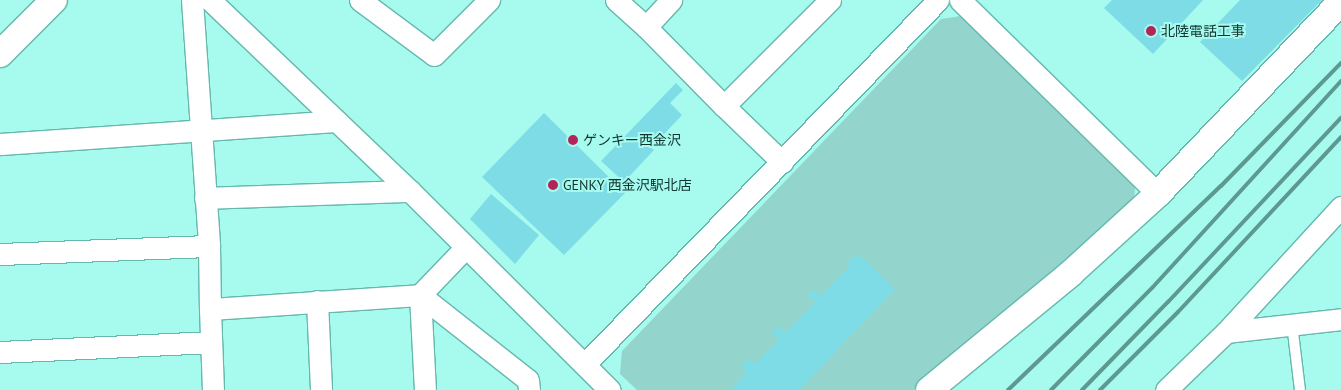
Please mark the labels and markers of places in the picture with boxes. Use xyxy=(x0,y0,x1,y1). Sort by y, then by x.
place label: 北陸電話工事 xyxy=(1161,23,1245,39)
marker: 北陸電話工事 xyxy=(1145,25,1157,37)
place label: ゲンキー西金沢 xyxy=(583,132,681,148)
marker: ゲンキー西金沢 xyxy=(567,134,579,146)
place label: GENKY 西金沢駅北店 xyxy=(563,177,692,193)
marker: GENKY 西金沢駅北店 xyxy=(547,179,559,191)

